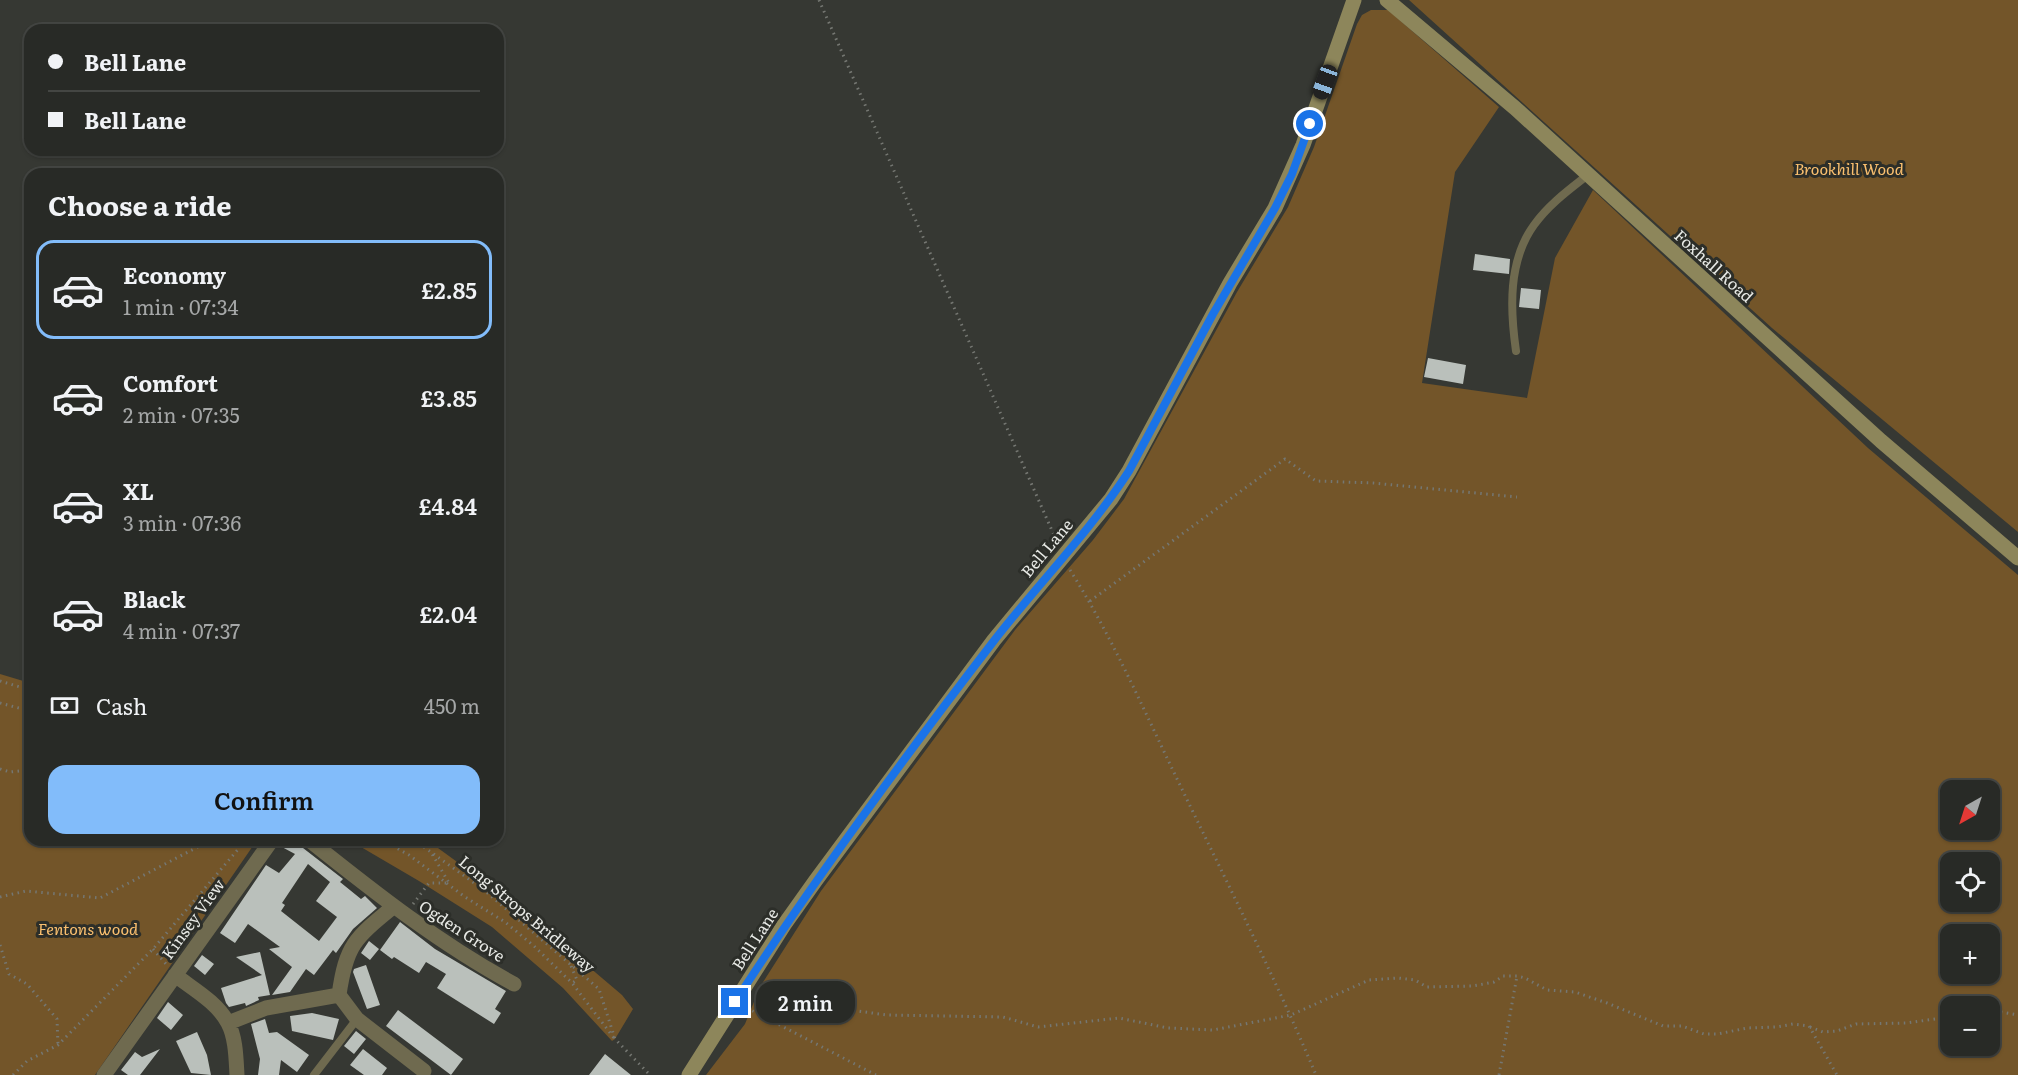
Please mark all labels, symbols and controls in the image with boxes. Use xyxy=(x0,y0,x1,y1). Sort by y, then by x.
text: Bell Lane xyxy=(84,45,186,78)
car xyxy=(1310,62,1340,102)
text: Bell Lane xyxy=(84,103,186,136)
route start xyxy=(1296,110,1323,137)
park label: Brookhill Wood xyxy=(1794,156,1905,180)
text: Choose a ride xyxy=(48,184,231,224)
street label: Foxhall Road xyxy=(1670,223,1760,308)
text: Economy xyxy=(123,258,226,291)
icon: car xyxy=(51,263,105,317)
text: £2.85 xyxy=(421,273,477,306)
text: 1 min · 07:34 xyxy=(123,291,239,321)
text: Comfort xyxy=(123,366,218,399)
icon: car xyxy=(51,371,105,425)
text: £3.85 xyxy=(421,381,477,414)
text: 2 min · 07:35 xyxy=(123,399,240,429)
text: XL xyxy=(123,474,154,507)
icon: car xyxy=(51,479,105,533)
text: £4.84 xyxy=(419,489,477,522)
text: 3 min · 07:36 xyxy=(123,507,241,537)
street label: Bell Lane xyxy=(1015,513,1078,582)
text: Black xyxy=(123,582,185,615)
icon: car xyxy=(51,587,105,641)
text: £2.04 xyxy=(419,597,477,630)
text: 4 min · 07:37 xyxy=(123,615,240,645)
icon: cash xyxy=(48,689,81,722)
text: Cash xyxy=(96,689,147,722)
text: 450 m xyxy=(424,690,480,720)
button: Confirm xyxy=(48,765,480,834)
north arrow xyxy=(1940,780,2000,840)
map controls xyxy=(1940,780,2000,1056)
street label: Long Strops Bridleway xyxy=(454,849,602,978)
button: locate xyxy=(1940,852,2000,912)
street label: Kinsey View xyxy=(155,873,230,964)
street label: Ogden Grove xyxy=(415,893,510,967)
street label: Bell Lane xyxy=(725,903,783,974)
park label: Fentons wood xyxy=(38,916,139,940)
button: + xyxy=(1940,924,2000,984)
callout: 2 min xyxy=(756,981,855,1023)
text: 2 min xyxy=(778,987,833,1017)
route end xyxy=(721,988,748,1015)
button: − xyxy=(1940,996,2000,1056)

